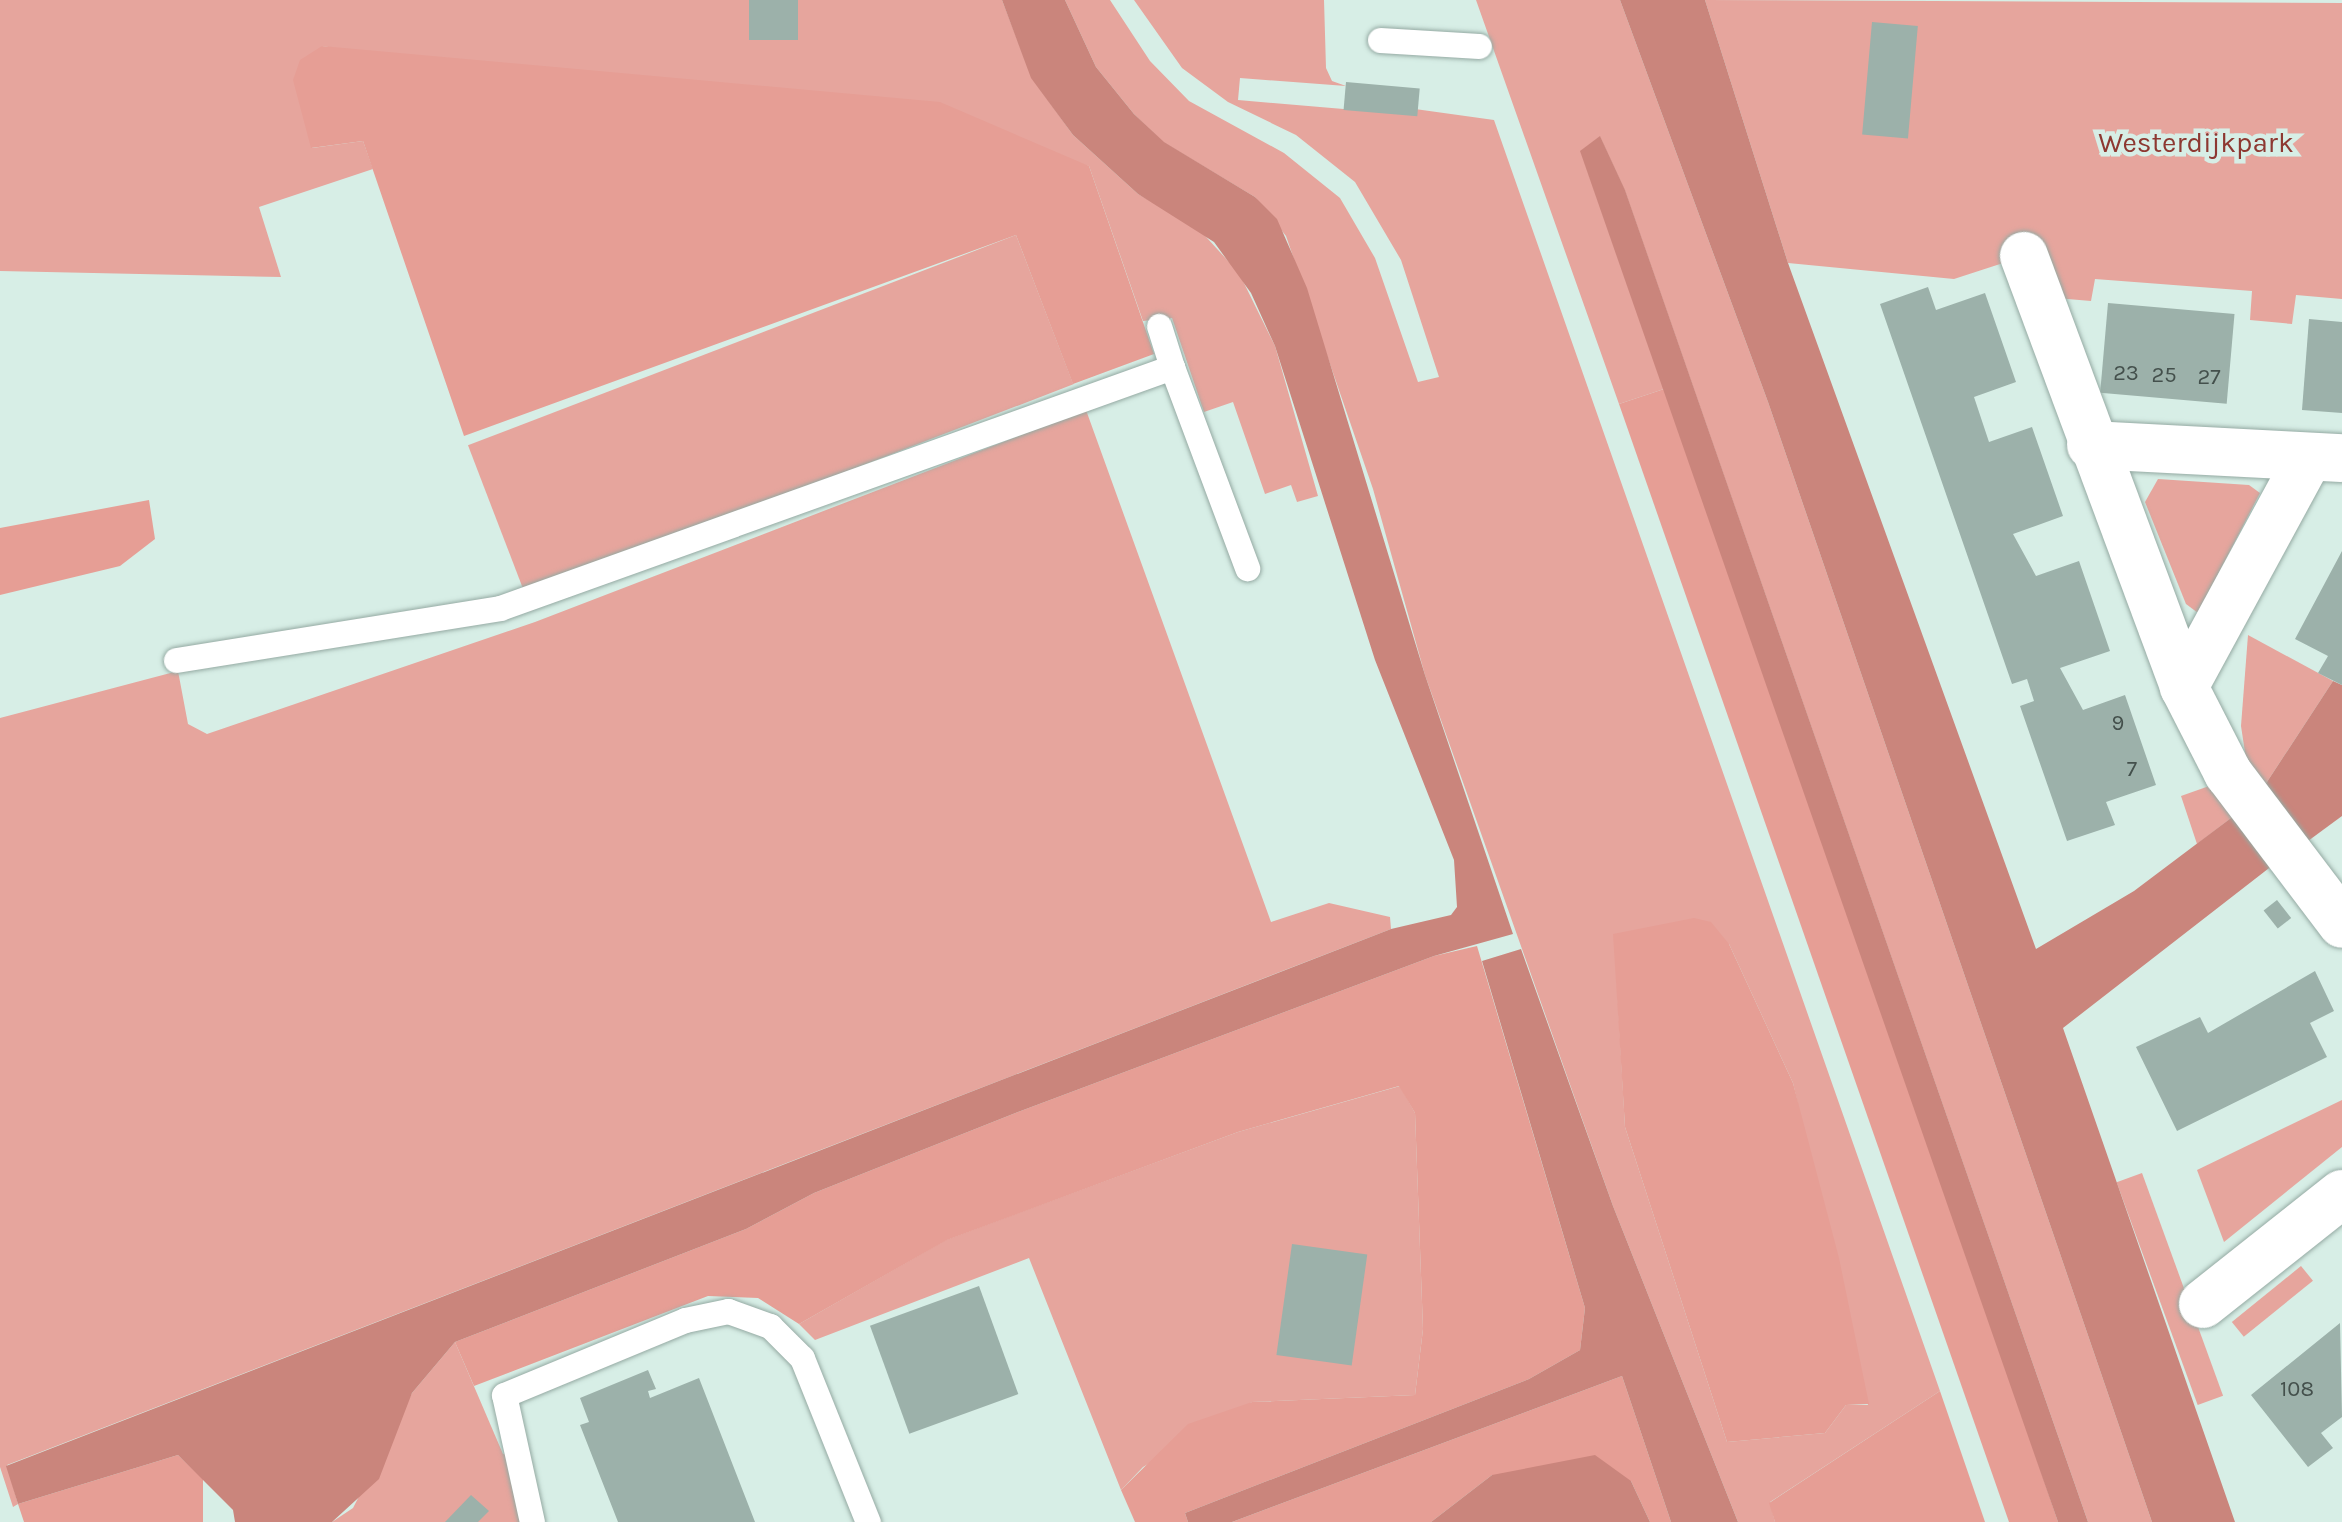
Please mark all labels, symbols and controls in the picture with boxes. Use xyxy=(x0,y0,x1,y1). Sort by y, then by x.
park label: Westerdijkpark xyxy=(2098,126,2294,160)
house number: 23 xyxy=(2113,361,2139,387)
house number: 25 xyxy=(2151,363,2177,389)
house number: 27 xyxy=(2197,365,2221,391)
house number: 9 xyxy=(2112,711,2124,737)
house number: 7 xyxy=(2127,757,2137,783)
house number: 108 xyxy=(2280,1377,2314,1403)

